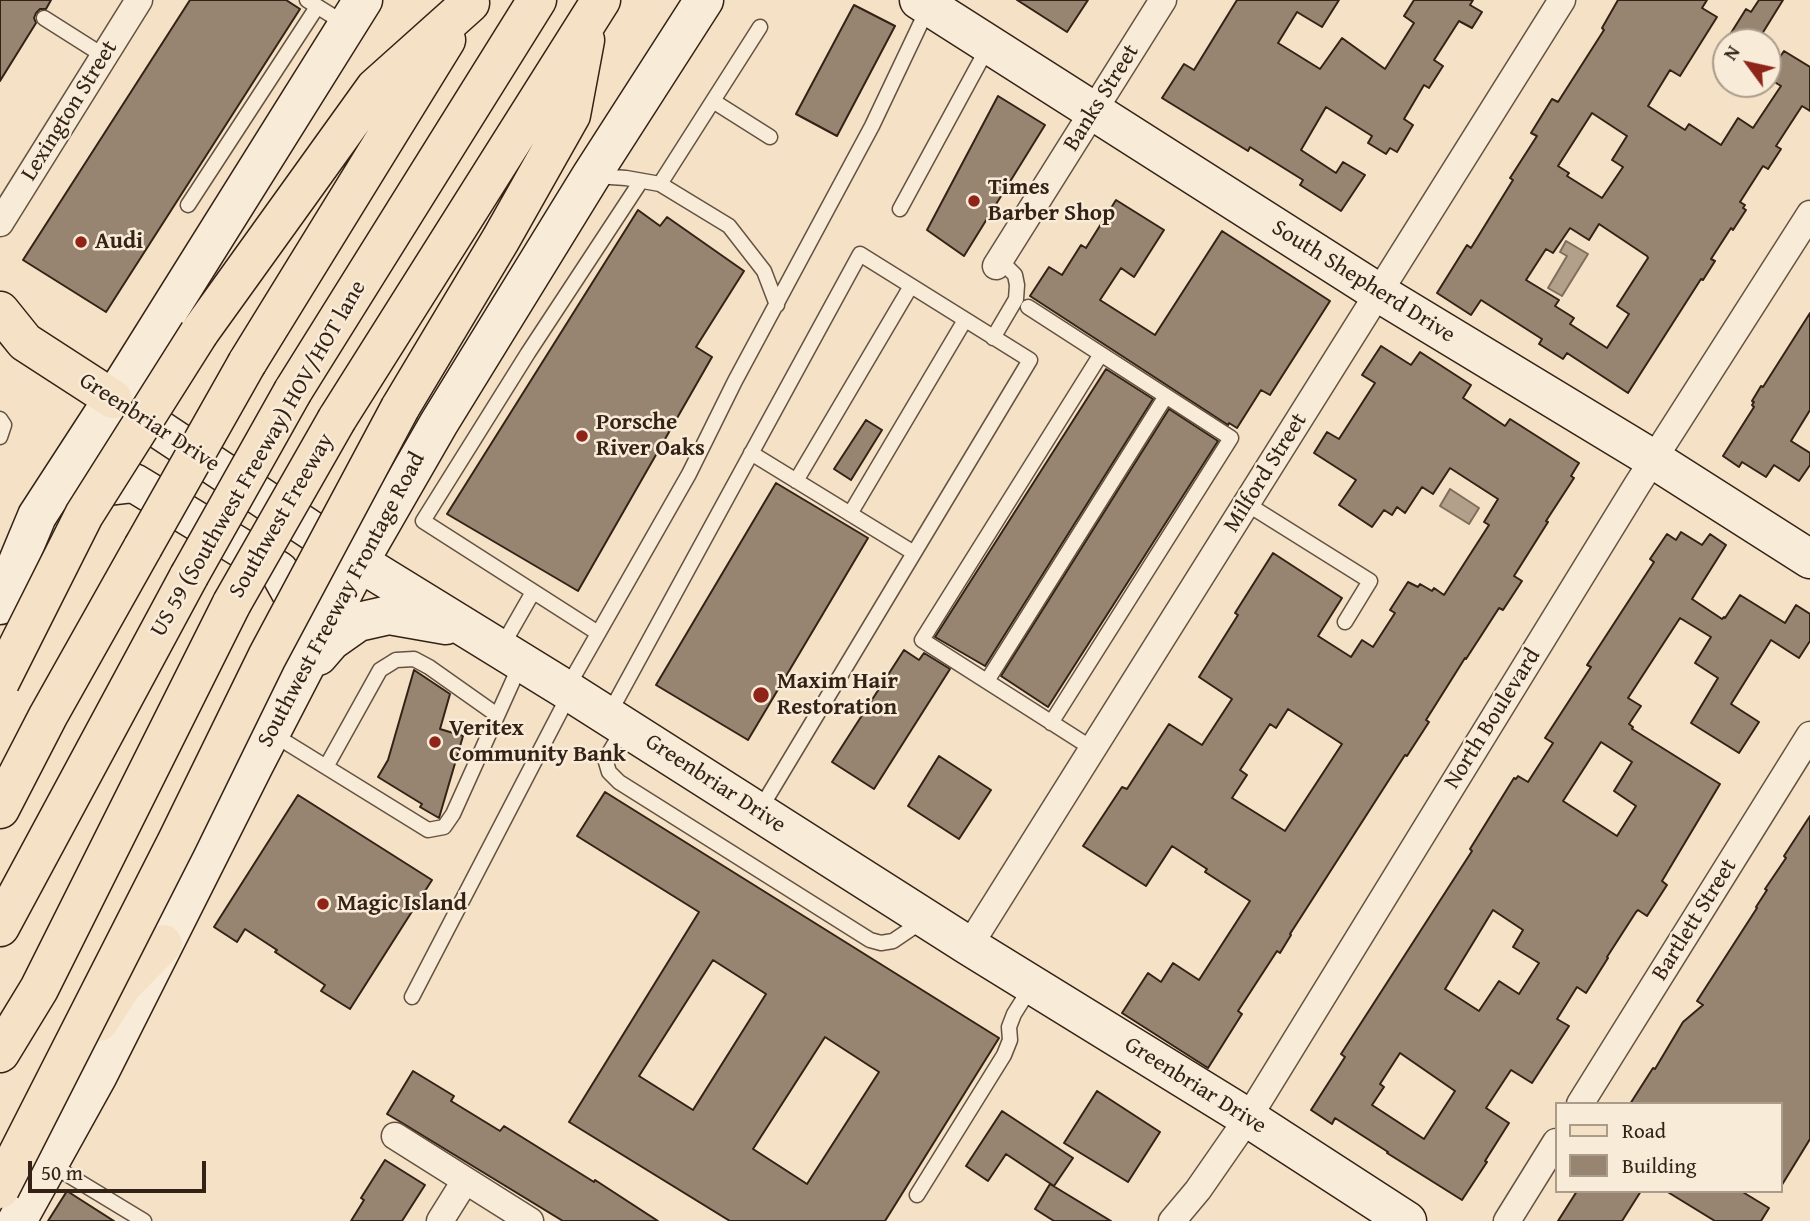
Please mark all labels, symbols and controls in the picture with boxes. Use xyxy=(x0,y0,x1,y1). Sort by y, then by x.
north arrow xyxy=(1712,28,1782,98)
street label: Lexington Street xyxy=(16,36,124,186)
street label: Banks Street xyxy=(1058,39,1146,157)
text: N xyxy=(1716,40,1746,66)
place label: Times Barber Shop xyxy=(988,174,1115,228)
marker: Times Barber Shop xyxy=(966,193,982,209)
street label: South Shepherd Drive xyxy=(1266,214,1460,350)
place label: Audi xyxy=(95,228,143,256)
marker: Audi xyxy=(73,234,89,250)
street label: US 59 (Southwest Freeway) HOV/HOT lane xyxy=(145,276,373,642)
street label: Greenbriar Drive xyxy=(74,367,224,479)
street label: Milford Street xyxy=(1218,408,1314,538)
place label: Porsche River Oaks xyxy=(596,409,705,463)
marker: Porsche River Oaks xyxy=(574,428,590,444)
street label: Southwest Freeway xyxy=(224,429,340,603)
street label: Southwest Freeway Frontage Road xyxy=(252,448,432,752)
street label: North Boulevard xyxy=(1439,644,1547,794)
place label: Maxim Hair Restoration xyxy=(777,668,898,722)
marker: Maxim Hair Restoration xyxy=(751,685,771,705)
place label: Veritex Community Bank xyxy=(449,715,626,769)
street label: Greenbriar Drive xyxy=(640,728,790,840)
marker: Veritex Community Bank xyxy=(427,734,443,750)
street label: Bartlett Street xyxy=(1647,854,1743,986)
place label: Magic Island xyxy=(337,890,467,918)
marker: Magic Island xyxy=(315,896,331,912)
street label: Greenbriar Drive xyxy=(1119,1031,1271,1141)
legend xyxy=(1554,1102,1782,1193)
text: Road xyxy=(1622,1115,1666,1146)
scale bar xyxy=(32,1148,210,1192)
text: Building xyxy=(1622,1150,1696,1181)
text: 50 m xyxy=(41,1157,83,1188)

